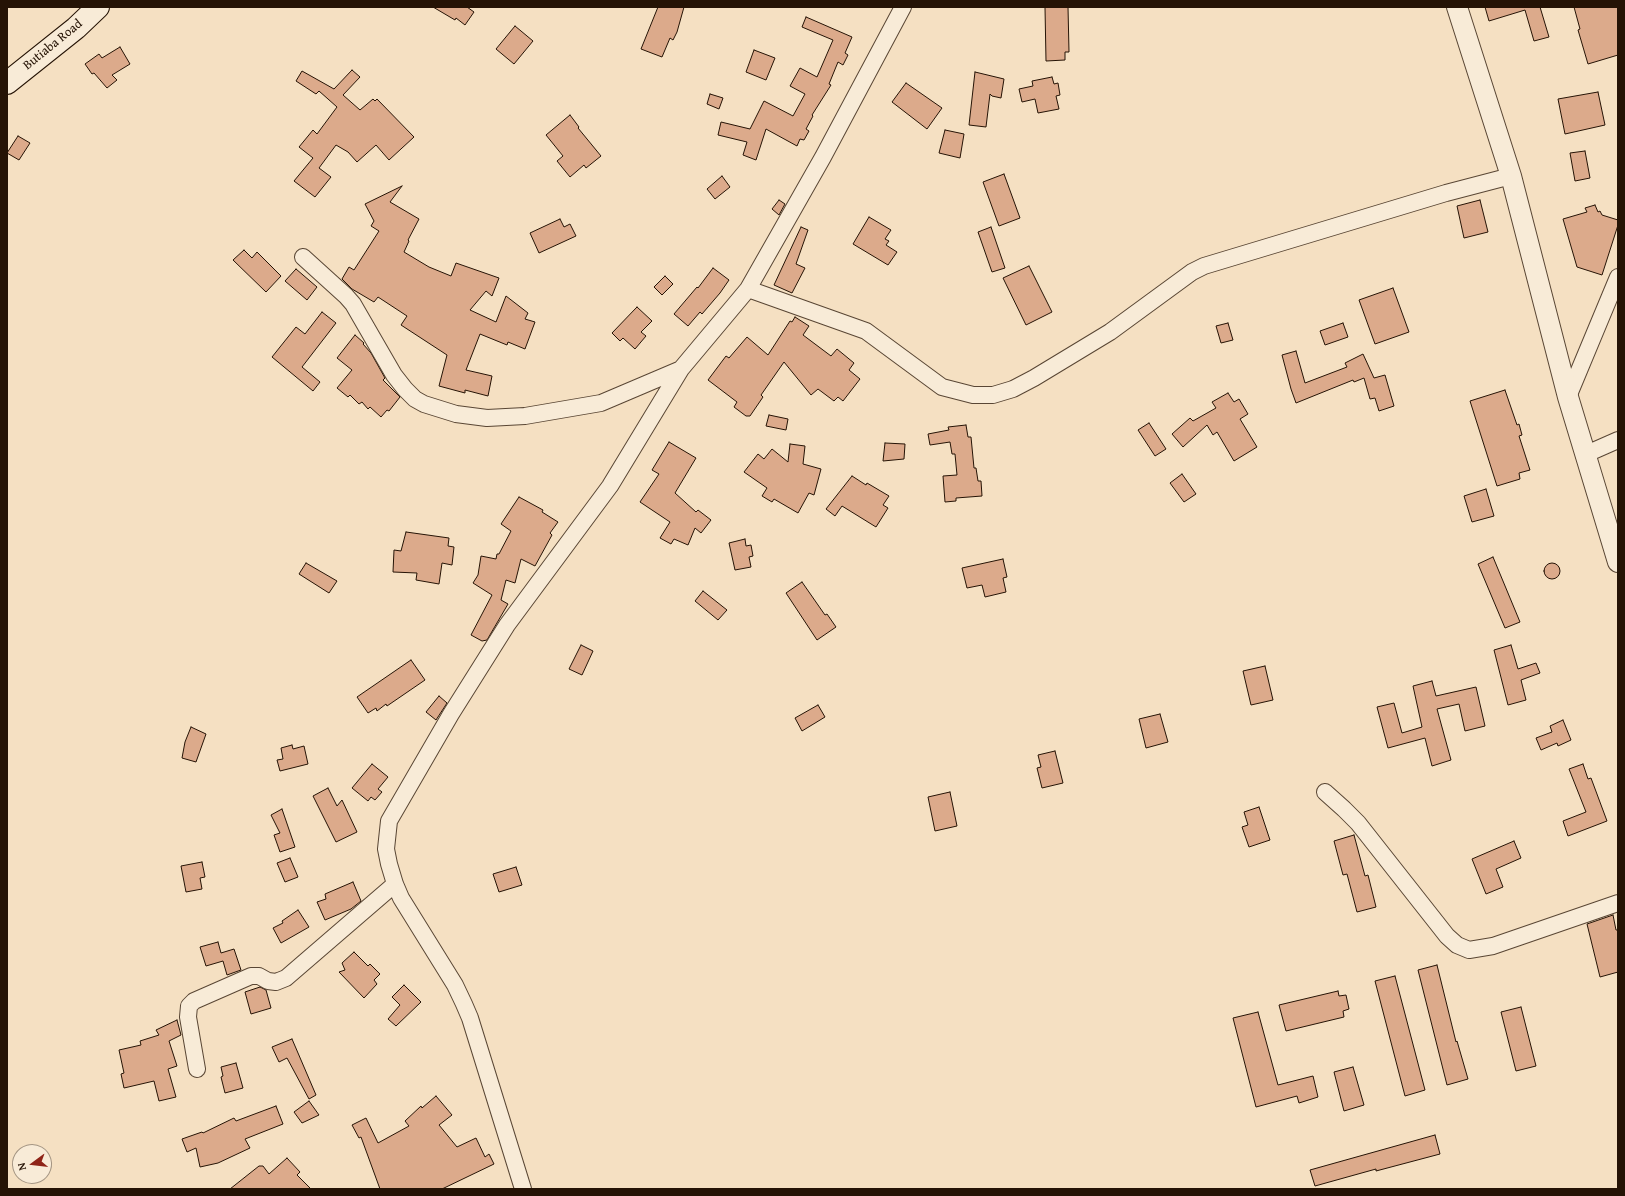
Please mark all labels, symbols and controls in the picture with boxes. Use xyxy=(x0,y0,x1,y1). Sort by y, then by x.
street label: Butiaba Road xyxy=(20,16,86,74)
north arrow xyxy=(12,1144,52,1184)
text: N xyxy=(13,1161,30,1172)

